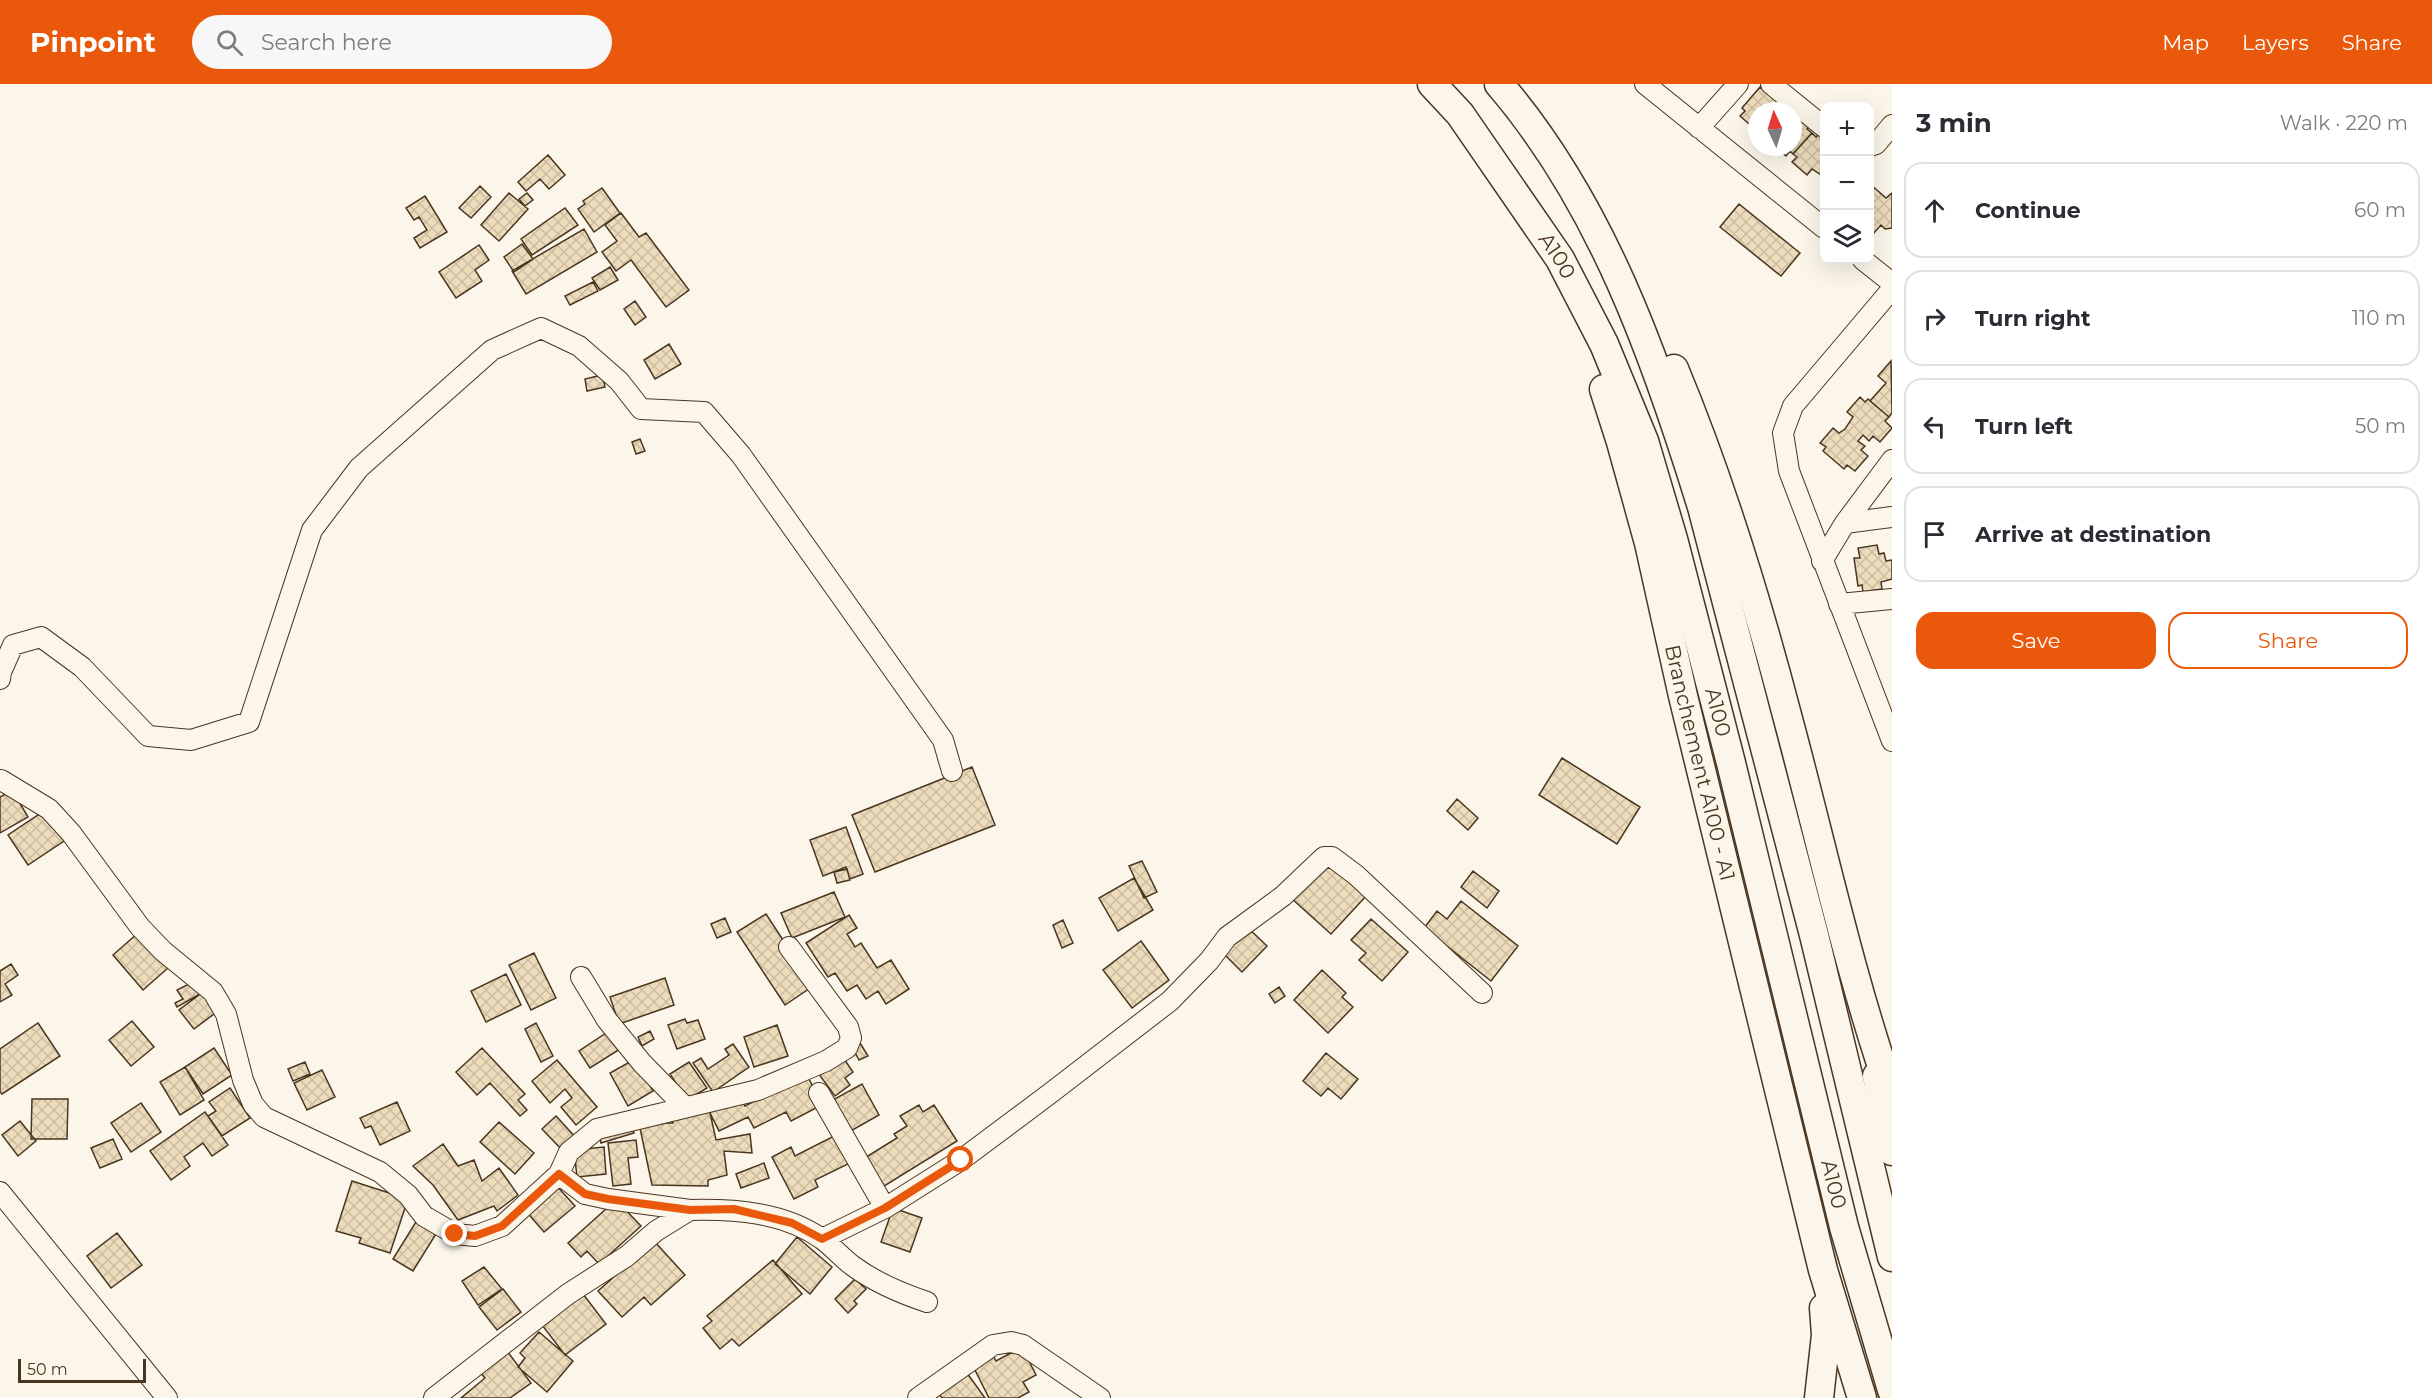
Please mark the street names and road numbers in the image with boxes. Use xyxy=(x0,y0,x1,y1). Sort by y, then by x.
street label: A100 xyxy=(1534,228,1581,283)
street label: Branchement A100 - A1 xyxy=(1660,642,1741,883)
street label: A100 xyxy=(1700,685,1737,739)
street label: A100 xyxy=(1816,1157,1852,1211)

